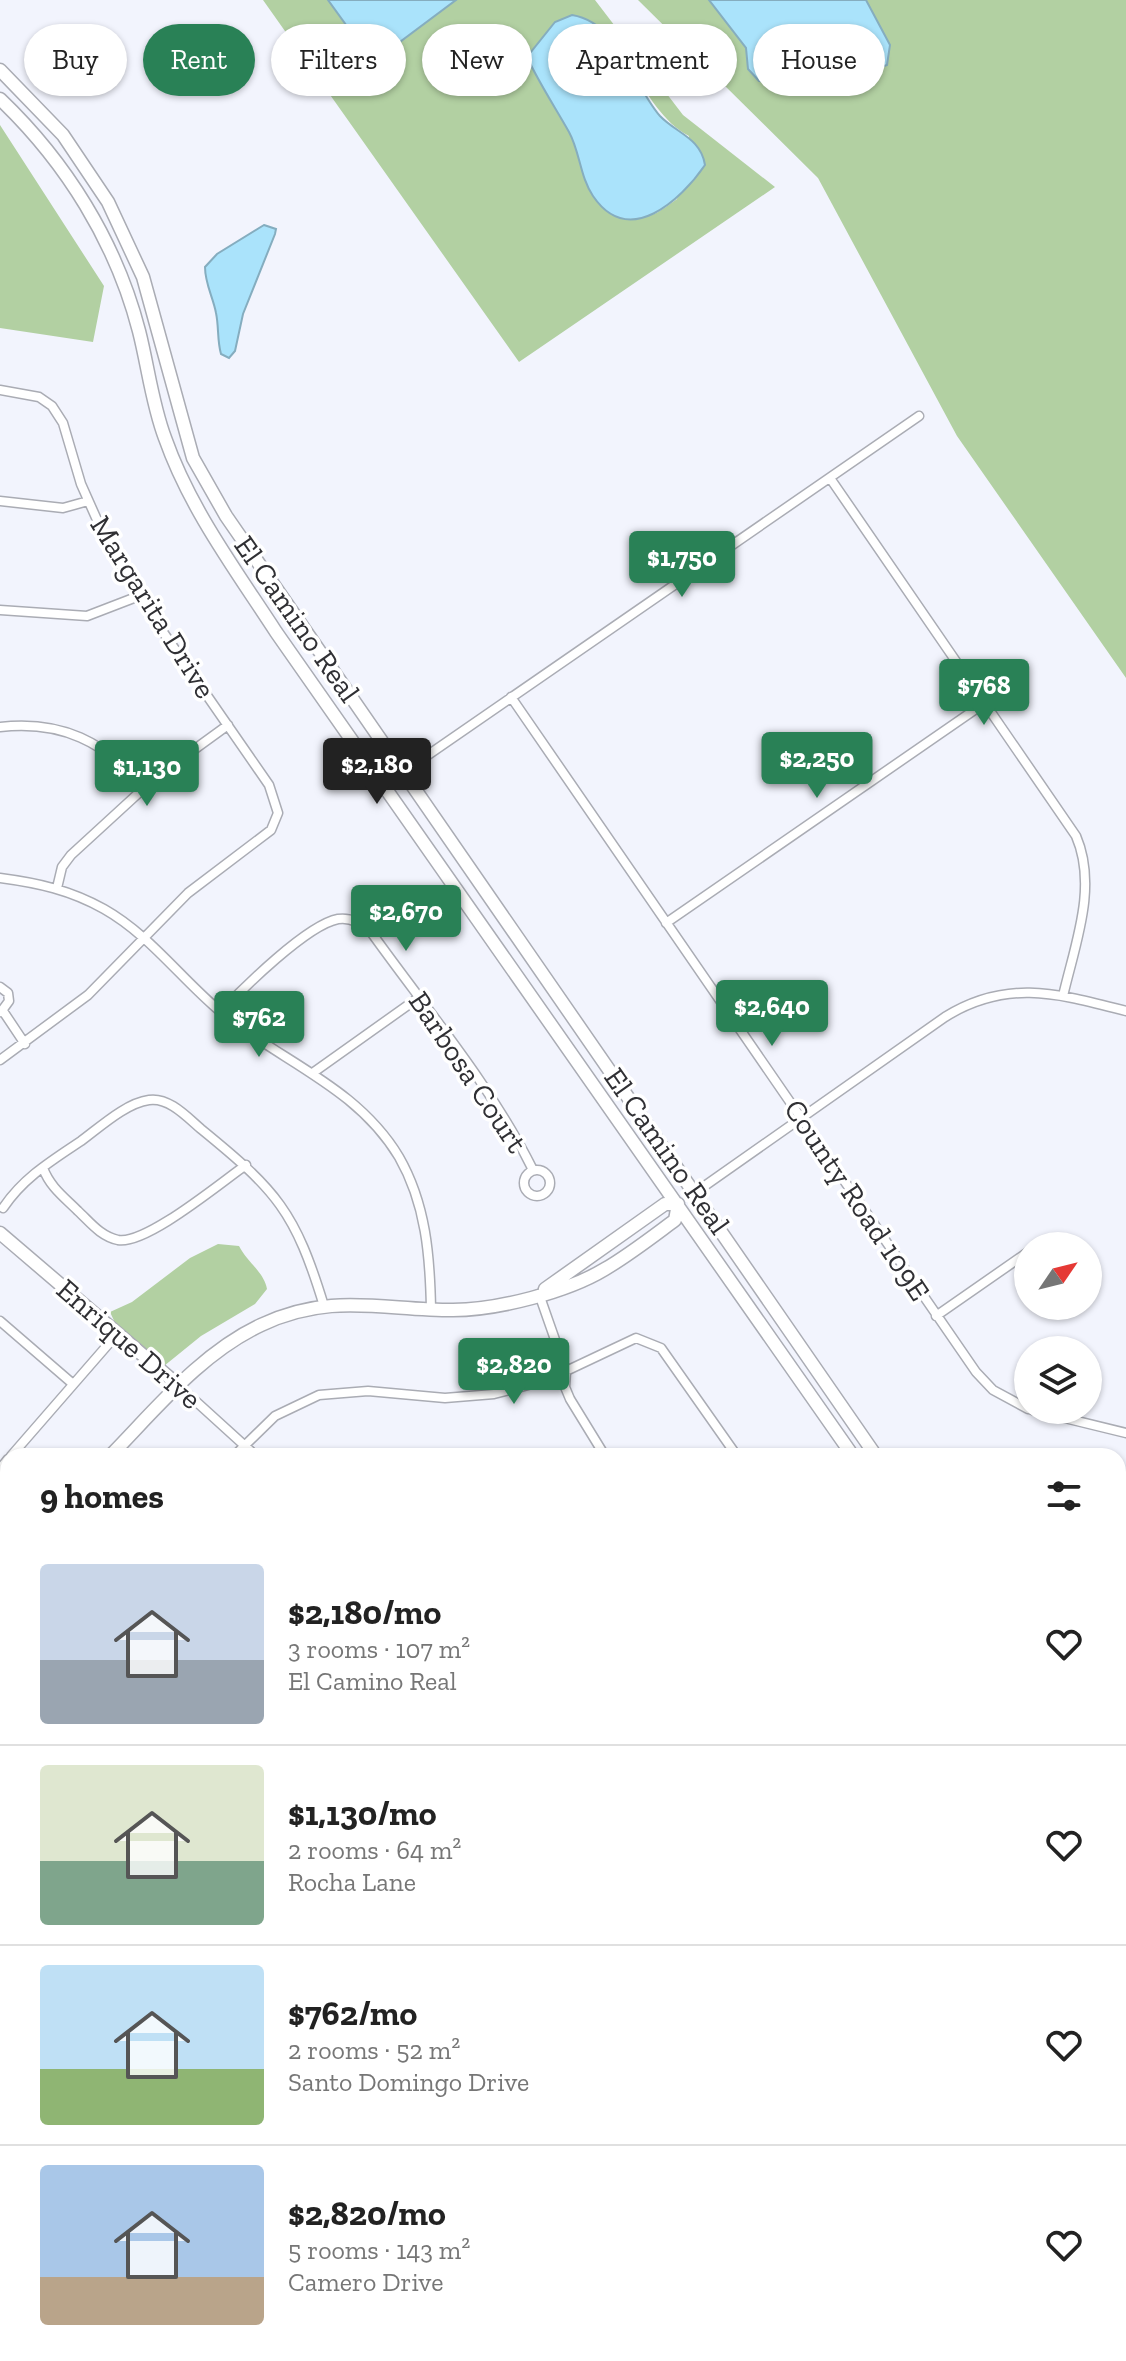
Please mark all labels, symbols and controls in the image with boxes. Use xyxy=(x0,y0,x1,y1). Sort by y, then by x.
chip: Buy xyxy=(24,24,127,96)
chip: Rent xyxy=(143,24,255,96)
chip: Filters xyxy=(271,24,406,96)
chip: New xyxy=(422,24,532,96)
chip: Apartment xyxy=(548,24,737,96)
chip: House xyxy=(753,24,885,96)
street label: Margarita Drive xyxy=(83,509,223,705)
street label: El Camino Real xyxy=(226,529,368,709)
pin: $1,750 xyxy=(617,531,747,599)
text: $1,750 xyxy=(647,541,717,573)
pin: $768 xyxy=(937,659,1031,727)
text: $768 xyxy=(957,669,1011,701)
pin: $2,250 xyxy=(752,732,882,800)
pin: $2,180 xyxy=(312,738,442,806)
pin: $1,130 xyxy=(82,740,212,808)
text: $2,250 xyxy=(779,742,855,774)
text: $2,180 xyxy=(341,748,413,780)
text: $1,130 xyxy=(113,750,181,782)
pin: $2,670 xyxy=(341,885,471,953)
text: $2,670 xyxy=(369,895,443,927)
pin: $2,640 xyxy=(707,980,837,1048)
street label: Barbosa Court xyxy=(401,985,535,1159)
text: $2,640 xyxy=(734,990,810,1022)
pin: $762 xyxy=(212,991,306,1059)
text: $762 xyxy=(232,1001,286,1033)
street label: El Camino Real xyxy=(596,1061,738,1241)
street label: County Road 109E xyxy=(776,1092,938,1308)
north arrow xyxy=(1014,1232,1102,1320)
map controls xyxy=(1014,1232,1102,1424)
street label: Enrique Drive xyxy=(49,1271,209,1417)
button: layers xyxy=(1014,1336,1102,1424)
pin: $2,820 xyxy=(449,1338,579,1406)
text: $2,820 xyxy=(476,1348,552,1380)
icon: filters xyxy=(1042,1474,1086,1518)
text: 9 homes xyxy=(40,1476,164,1517)
text: $2,180/mo xyxy=(288,1592,441,1633)
icon: home xyxy=(104,1596,200,1692)
icon: heart xyxy=(1042,1622,1086,1666)
text: 3 rooms · 107 m² xyxy=(288,1633,470,1665)
text: El Camino Real xyxy=(288,1665,457,1697)
text: $1,130/mo xyxy=(288,1793,436,1834)
icon: home xyxy=(104,1797,200,1893)
icon: heart xyxy=(1042,1823,1086,1867)
text: 2 rooms · 64 m² xyxy=(288,1834,461,1866)
text: Rocha Lane xyxy=(288,1866,416,1898)
text: $762/mo xyxy=(288,1993,417,2034)
icon: home xyxy=(104,1997,200,2093)
icon: heart xyxy=(1042,2023,1086,2067)
text: 2 rooms · 52 m² xyxy=(288,2034,460,2066)
text: Santo Domingo Drive xyxy=(288,2066,529,2098)
text: $2,820/mo xyxy=(288,2193,446,2234)
icon: home xyxy=(104,2197,200,2293)
icon: heart xyxy=(1042,2223,1086,2267)
text: 5 rooms · 143 m² xyxy=(288,2234,470,2266)
text: Camero Drive xyxy=(288,2266,443,2298)

